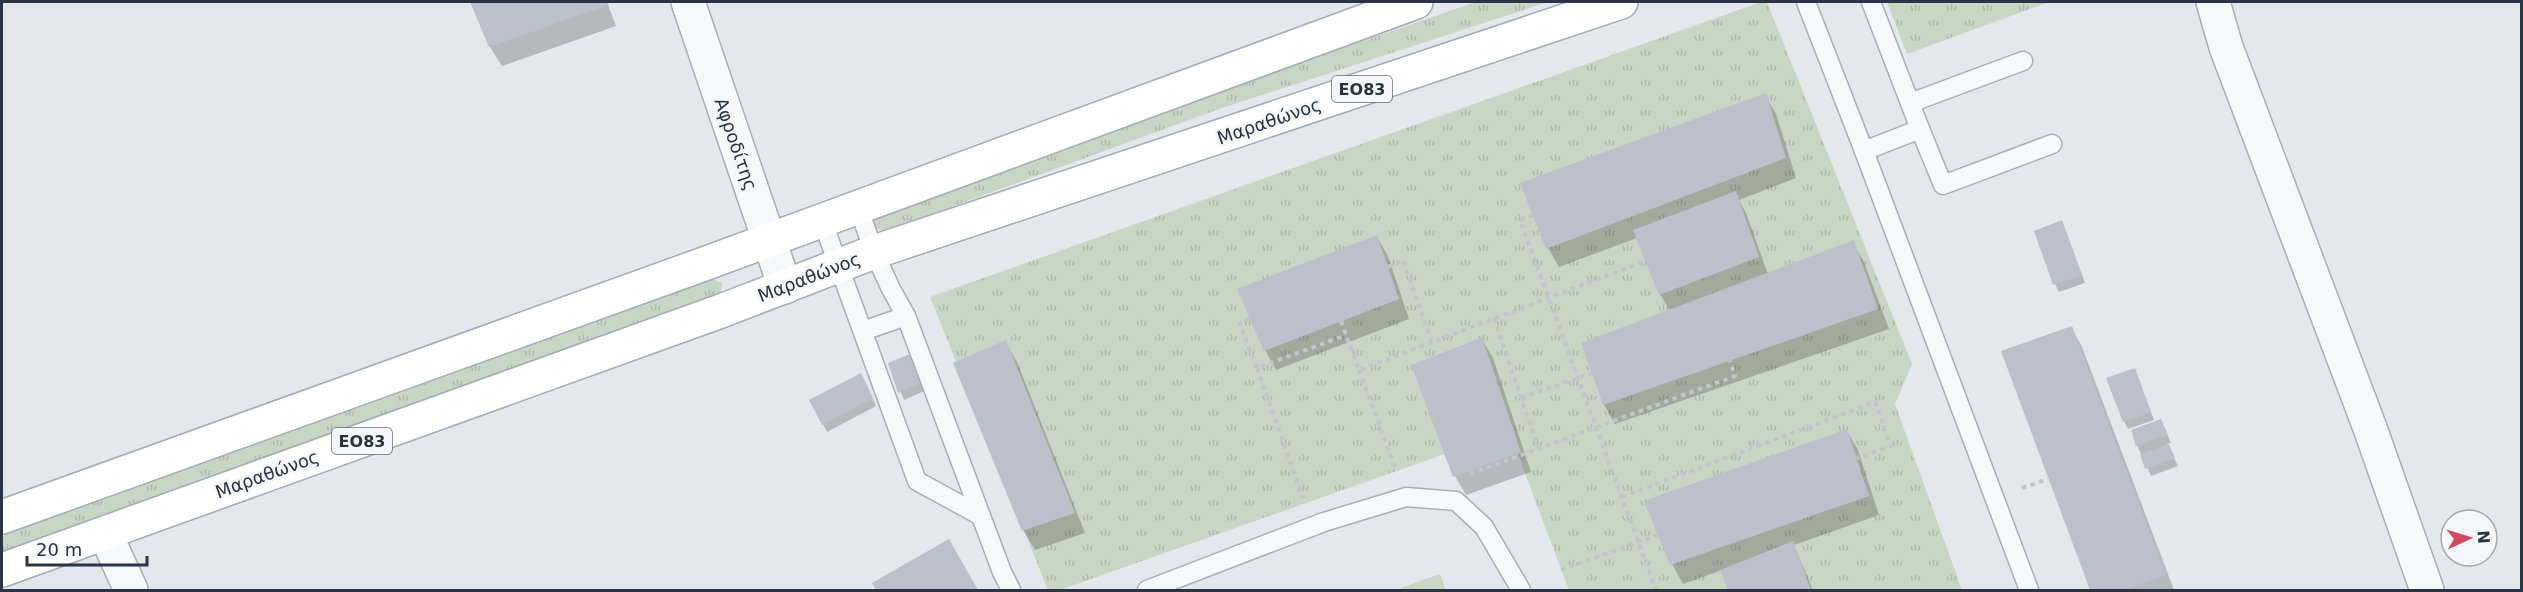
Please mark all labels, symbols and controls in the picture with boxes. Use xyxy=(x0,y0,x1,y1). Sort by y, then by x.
road number: ΕΟ83 xyxy=(1332,76,1392,102)
street label: Μαραθώνος xyxy=(1214,93,1324,149)
street label: Αφροδίτης xyxy=(710,95,762,193)
street label: Μαραθώνος xyxy=(755,248,863,306)
road number: ΕΟ83 xyxy=(332,428,392,454)
street label: Μαραθώνος xyxy=(212,446,322,502)
north arrow xyxy=(2439,508,2499,568)
scale bar xyxy=(27,529,147,567)
text: N xyxy=(2474,530,2493,544)
text: 20 m xyxy=(36,539,82,560)

